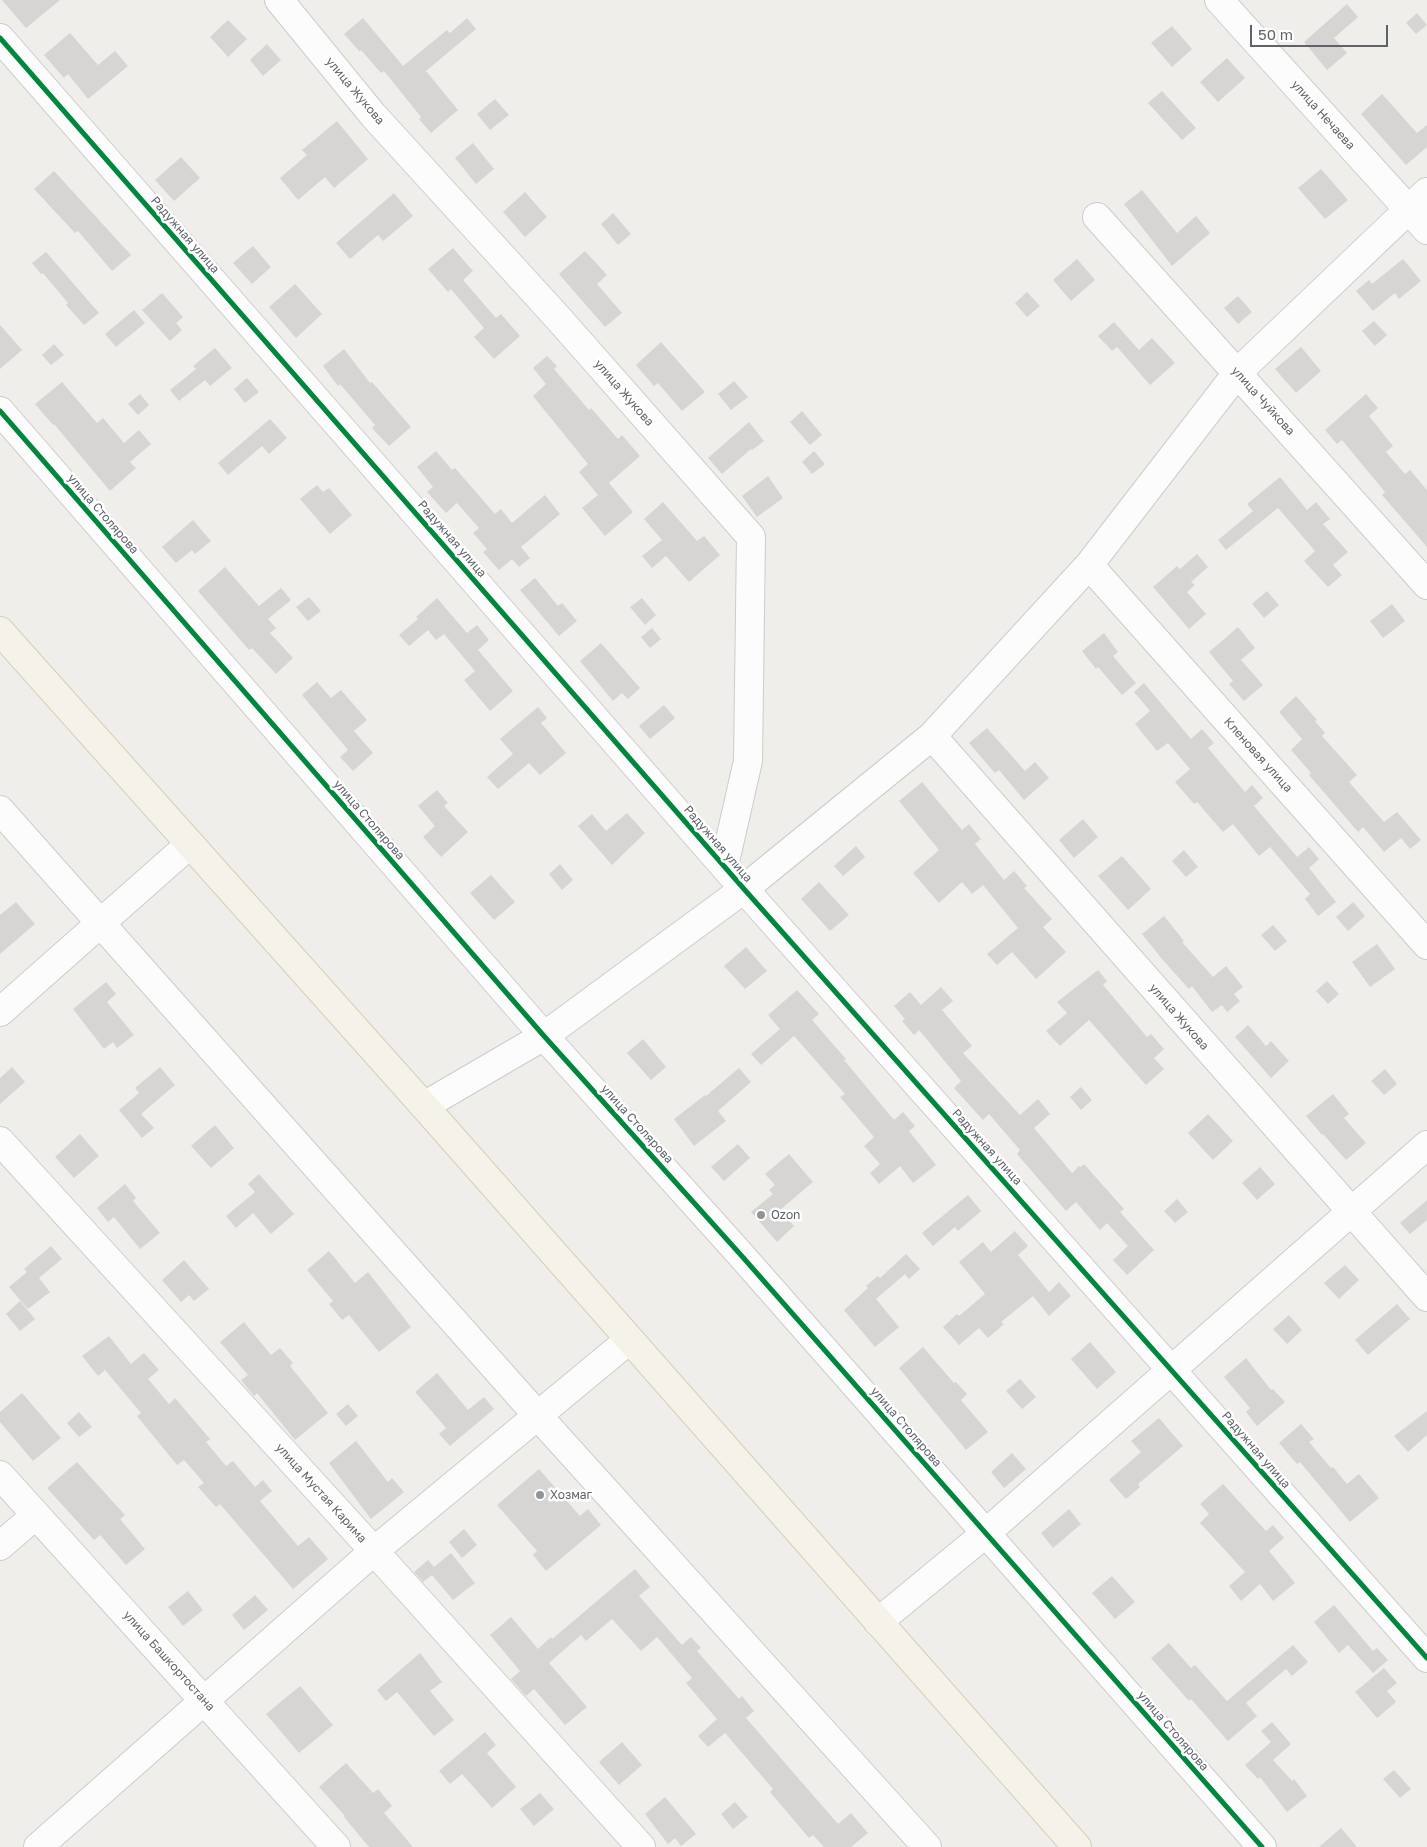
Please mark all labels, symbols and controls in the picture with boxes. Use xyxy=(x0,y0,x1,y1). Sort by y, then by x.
scale bar xyxy=(1252,15,1390,47)
text: 50 m xyxy=(1258,25,1293,43)
street label: улица Жукова xyxy=(323,54,387,128)
street label: улица Нечаева xyxy=(1288,77,1358,153)
street label: Радужная улица xyxy=(148,194,222,276)
street label: улица Жукова xyxy=(591,357,657,429)
street label: улица Чуйкова xyxy=(1228,364,1298,438)
street label: улица Столярова xyxy=(64,471,142,557)
street label: Радужная улица xyxy=(415,498,489,580)
street label: Кленовая улица xyxy=(1221,715,1295,795)
street label: улица Столярова xyxy=(330,777,408,863)
street label: Радужная улица xyxy=(681,803,755,885)
street label: улица Жукова xyxy=(1146,981,1212,1053)
street label: улица Столярова xyxy=(598,1082,676,1166)
street label: Радужная улица xyxy=(949,1106,1025,1188)
place label: Ozon xyxy=(771,1208,800,1222)
marker: Ozon xyxy=(755,1209,767,1221)
street label: улица Столярова xyxy=(867,1384,945,1470)
street label: Радужная улица xyxy=(1219,1409,1293,1491)
street label: улица Мустая Карима xyxy=(273,1440,369,1546)
place label: Хозмаг xyxy=(550,1488,592,1502)
marker: Хозмаг xyxy=(534,1489,546,1501)
street label: улица Башкортостана xyxy=(120,1608,218,1714)
street label: улица Столярова xyxy=(1134,1688,1212,1774)

